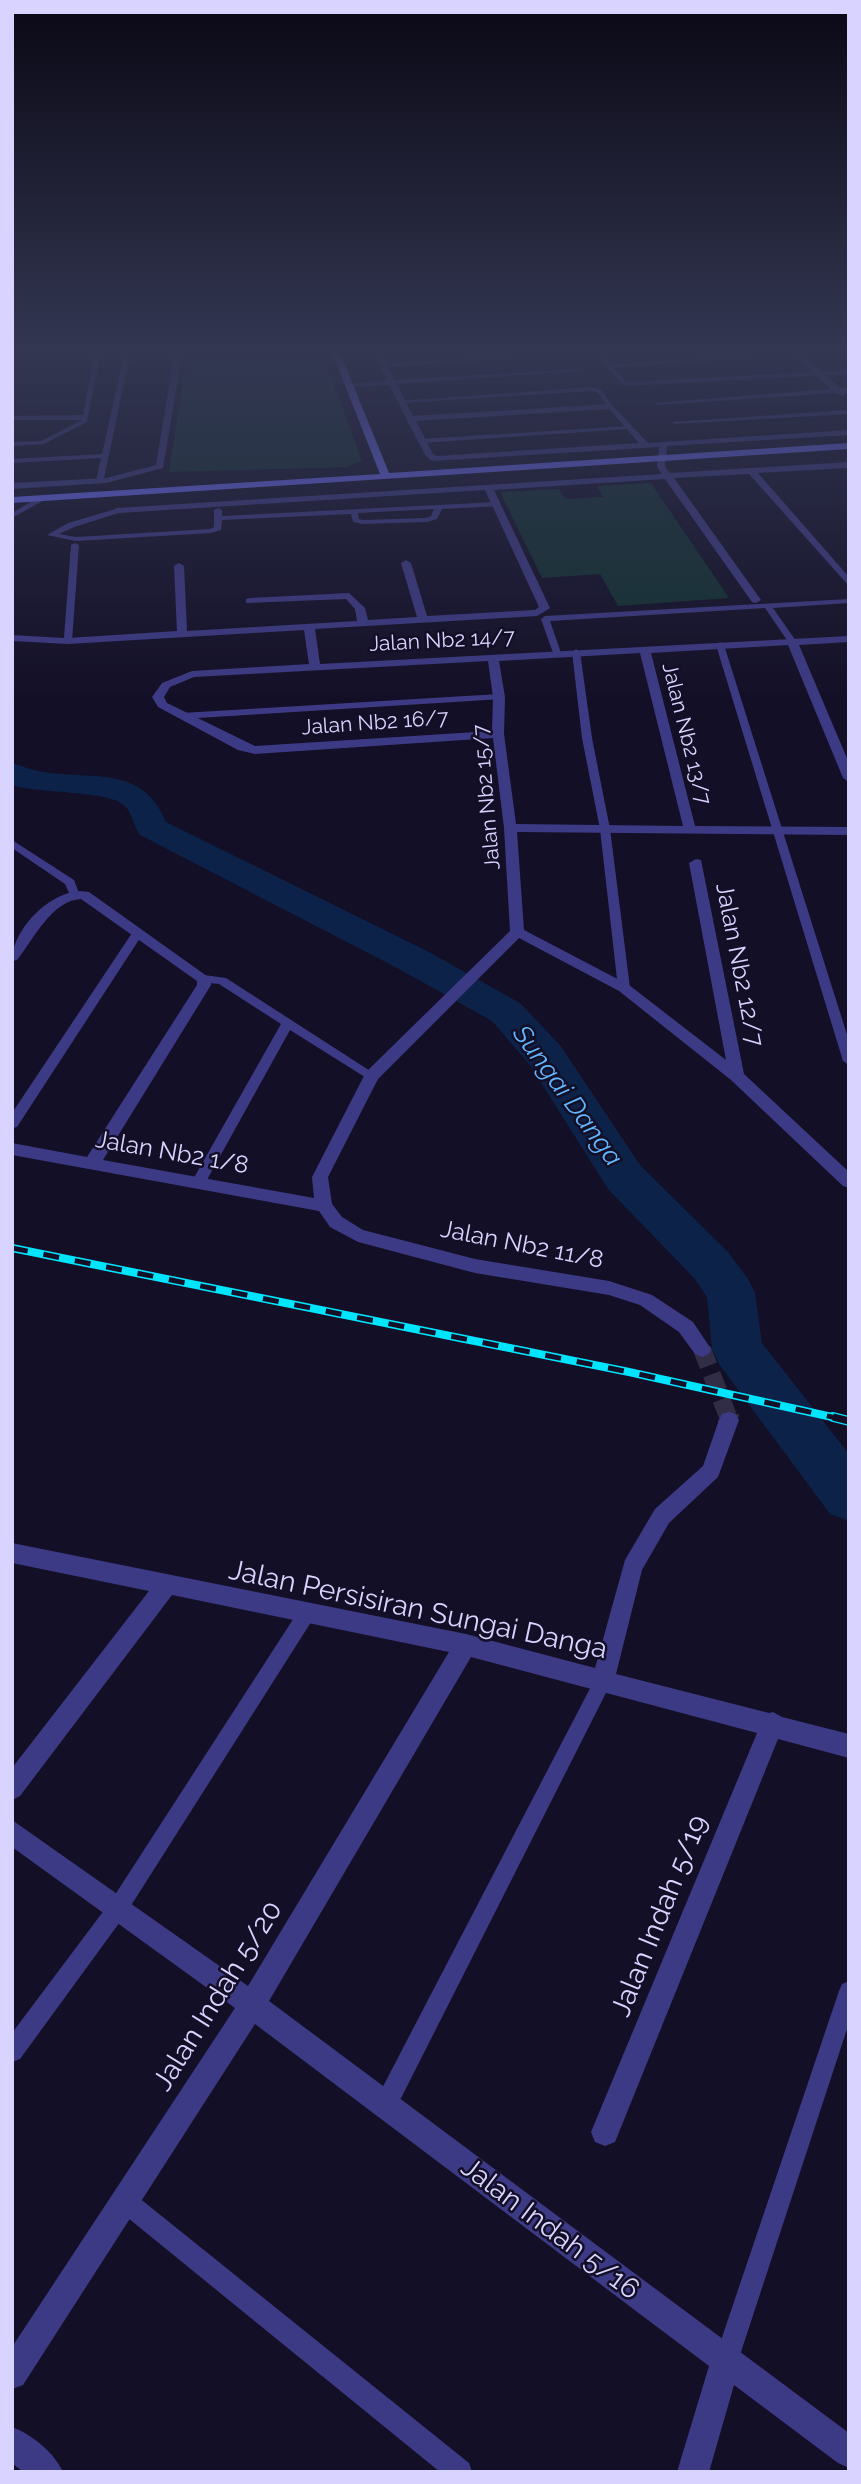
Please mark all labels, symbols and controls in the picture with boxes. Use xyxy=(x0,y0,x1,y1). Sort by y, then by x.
street label: Jalan Nb2 14/7 xyxy=(368,625,516,657)
street label: Jalan Nb2 13/7 xyxy=(656,660,716,808)
street label: Jalan Nb2 16/7 xyxy=(301,705,449,741)
street label: Jalan Nb2 15/7 xyxy=(468,723,506,871)
street label: Jalan Nb2 12/7 xyxy=(709,881,769,1049)
water label: Sungai Danga xyxy=(505,1020,629,1172)
street label: Jalan Nb2 1/8 xyxy=(93,1125,251,1181)
street label: Jalan Nb2 11/8 xyxy=(438,1215,606,1275)
street label: Jalan Persisiran Sungai Danga xyxy=(226,1553,610,1667)
street label: Jalan Indah 5/19 xyxy=(604,1810,716,2022)
street label: Jalan Indah 5/20 xyxy=(146,1895,290,2097)
street label: Jalan Indah 5/16 xyxy=(454,2151,646,2307)

